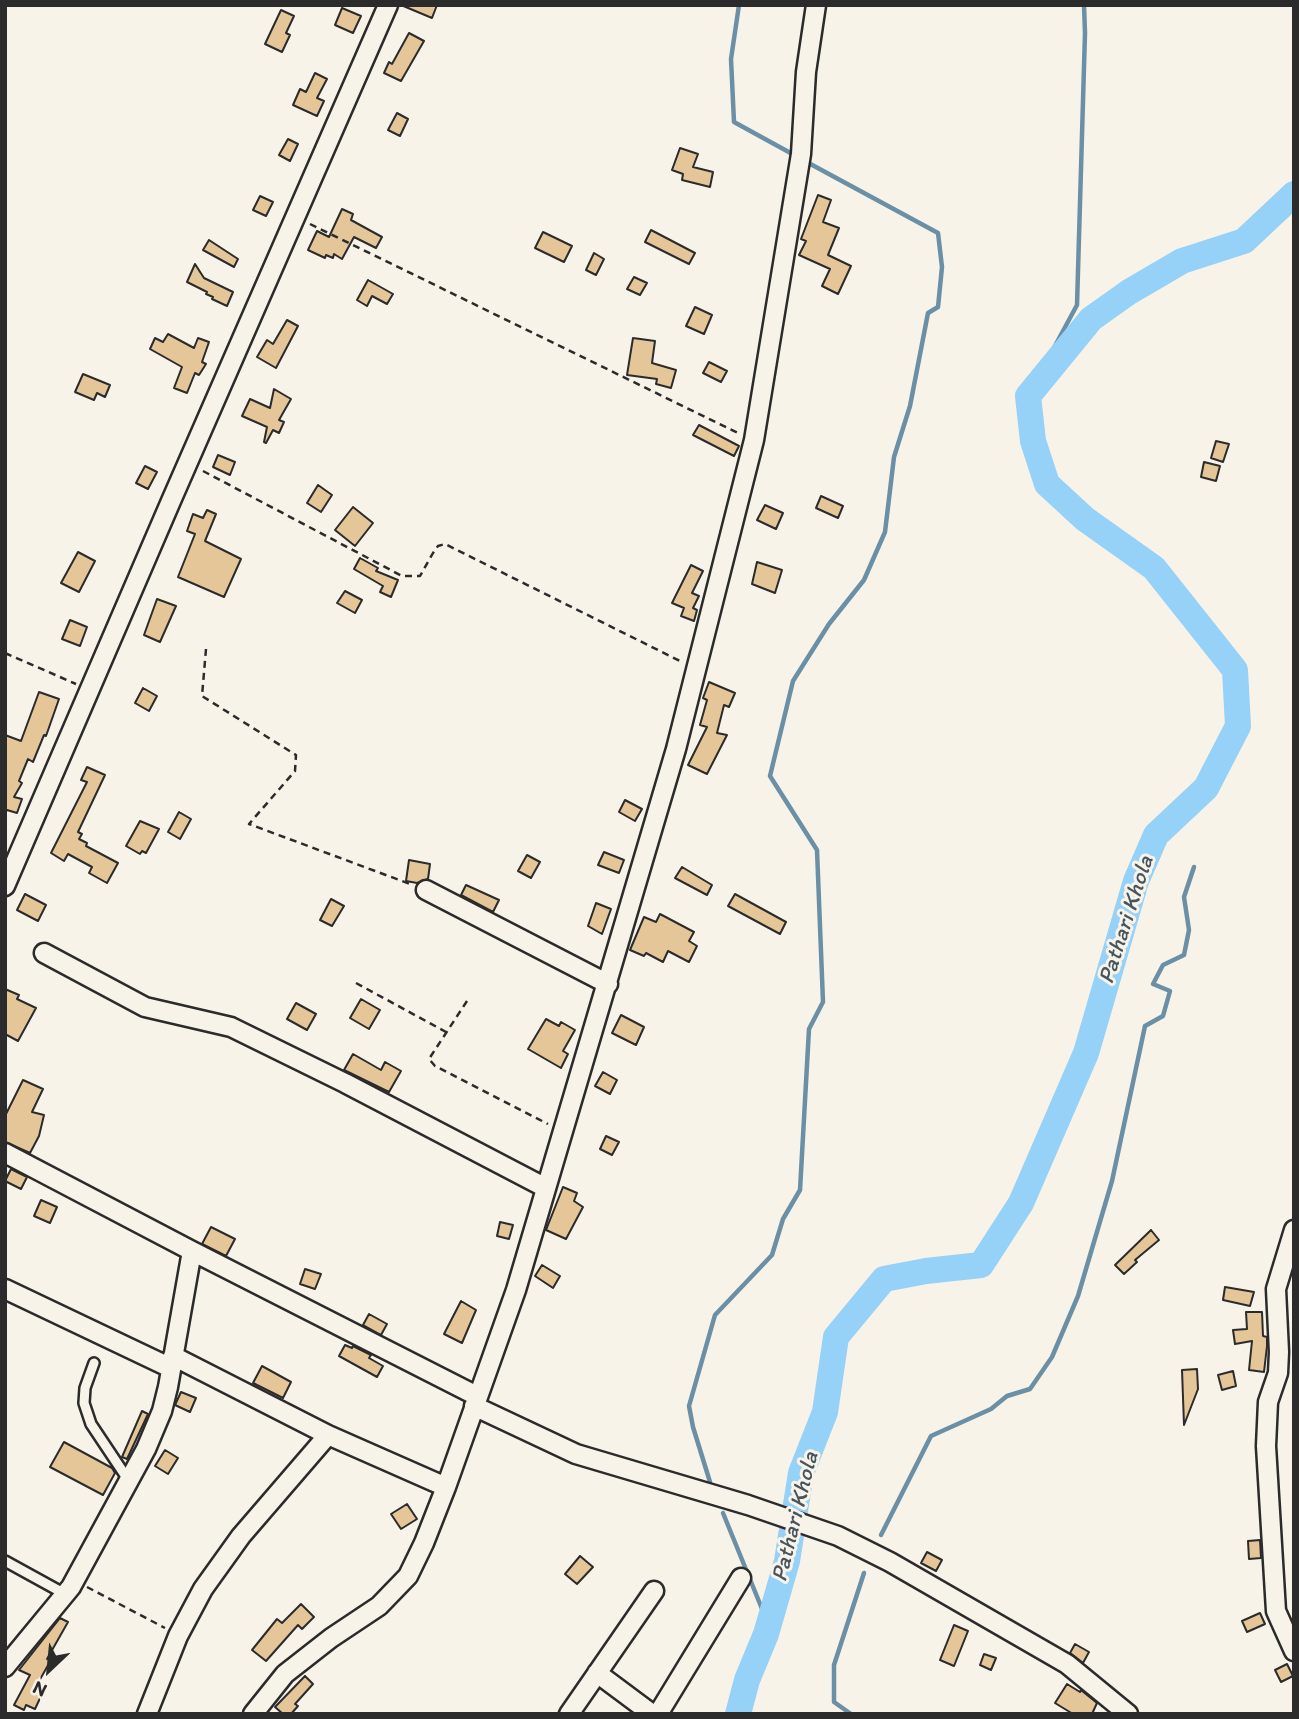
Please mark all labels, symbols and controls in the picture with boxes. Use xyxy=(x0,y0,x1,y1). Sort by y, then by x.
water label: Pathari Khola xyxy=(1093,853,1161,987)
water label: Pathari Khola xyxy=(767,1449,825,1585)
north arrow xyxy=(14,1635,84,1705)
text: N xyxy=(29,1676,50,1702)

